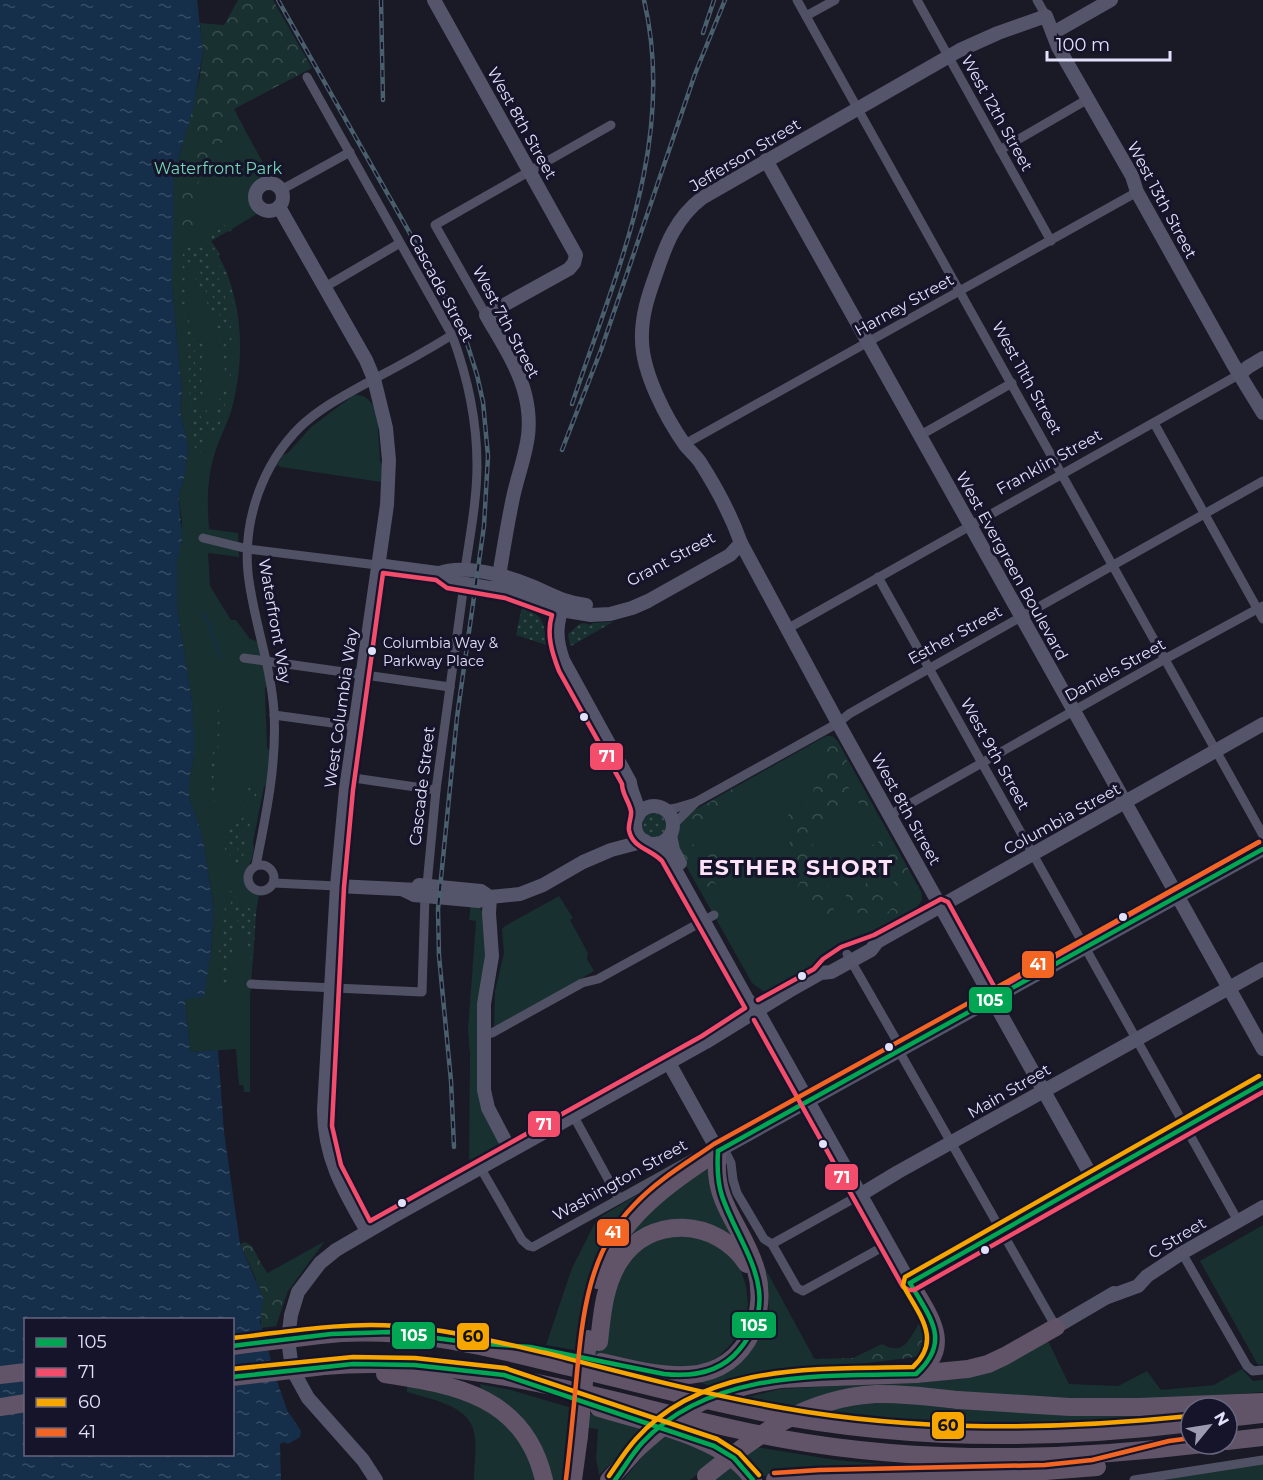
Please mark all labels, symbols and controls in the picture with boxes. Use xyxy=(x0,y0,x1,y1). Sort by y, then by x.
scale bar xyxy=(1047,24,1170,62)
text: 100 m xyxy=(1056,34,1110,56)
street label: West 12th Street xyxy=(957,52,1037,175)
street label: West 8th Street xyxy=(483,64,561,183)
street label: Jefferson Street xyxy=(685,114,804,196)
street label: West 13th Street xyxy=(1123,138,1201,262)
park label: Waterfront Park xyxy=(154,159,283,178)
street label: Cascade Street xyxy=(404,231,478,346)
street label: West 7th Street xyxy=(468,263,544,382)
street label: Harney Street xyxy=(851,270,957,340)
street label: West 11th Street xyxy=(988,318,1066,438)
street label: Franklin Street xyxy=(993,425,1105,499)
street label: West Evergreen Boulevard xyxy=(952,468,1072,664)
street label: Grant Street xyxy=(624,528,719,590)
street label: Waterfront Way xyxy=(255,557,295,685)
street label: Esther Street xyxy=(905,601,1006,669)
street label: West Columbia Way xyxy=(320,626,362,789)
place label: Columbia Way & Parkway Place xyxy=(383,634,499,670)
street label: Daniels Street xyxy=(1061,634,1169,705)
marker: Columbia Way & Parkway Place xyxy=(366,645,378,657)
street label: West 9th Street xyxy=(956,695,1034,814)
unlabelled marker xyxy=(578,711,590,723)
street label: Cascade Street xyxy=(405,725,439,847)
line badge: 71 xyxy=(589,742,624,771)
text: 71 xyxy=(599,747,615,766)
street label: West 8th Street xyxy=(867,750,945,869)
street label: Columbia Street xyxy=(1000,779,1124,859)
district label: ESTHER SHORT xyxy=(698,854,894,881)
unlabelled marker xyxy=(1117,911,1129,923)
line badge: 41 xyxy=(1021,950,1055,979)
text: 41 xyxy=(1030,955,1046,974)
unlabelled marker xyxy=(796,970,808,982)
line badge: 105 xyxy=(968,986,1013,1014)
text: 105 xyxy=(977,991,1004,1010)
unlabelled marker xyxy=(883,1041,895,1053)
street label: Main Street xyxy=(964,1059,1054,1122)
line badge: 71 xyxy=(527,1110,561,1138)
text: 71 xyxy=(536,1115,552,1134)
street label: Washington Street xyxy=(550,1135,691,1225)
unlabelled marker xyxy=(817,1138,829,1150)
line badge: 71 xyxy=(824,1163,859,1191)
text: 71 xyxy=(834,1168,850,1187)
unlabelled marker xyxy=(396,1197,408,1209)
street label: C Street xyxy=(1145,1213,1210,1263)
line badge: 41 xyxy=(596,1218,630,1247)
text: 41 xyxy=(605,1223,621,1242)
unlabelled marker xyxy=(979,1244,991,1256)
line badge: 105 xyxy=(731,1311,777,1339)
text: 105 xyxy=(741,1316,768,1335)
legend xyxy=(24,1318,234,1456)
line badge: 105 xyxy=(391,1321,436,1350)
line badge: 60 xyxy=(456,1322,490,1351)
text: 105 xyxy=(401,1326,428,1345)
text: 60 xyxy=(462,1327,484,1346)
text: 105 xyxy=(78,1331,107,1353)
text: 71 xyxy=(78,1361,95,1383)
text: 60 xyxy=(78,1391,101,1413)
north arrow xyxy=(1179,1396,1239,1456)
text: N xyxy=(1210,1408,1233,1429)
line badge: 60 xyxy=(931,1411,965,1440)
text: 60 xyxy=(937,1416,959,1435)
text: 41 xyxy=(78,1421,96,1443)

